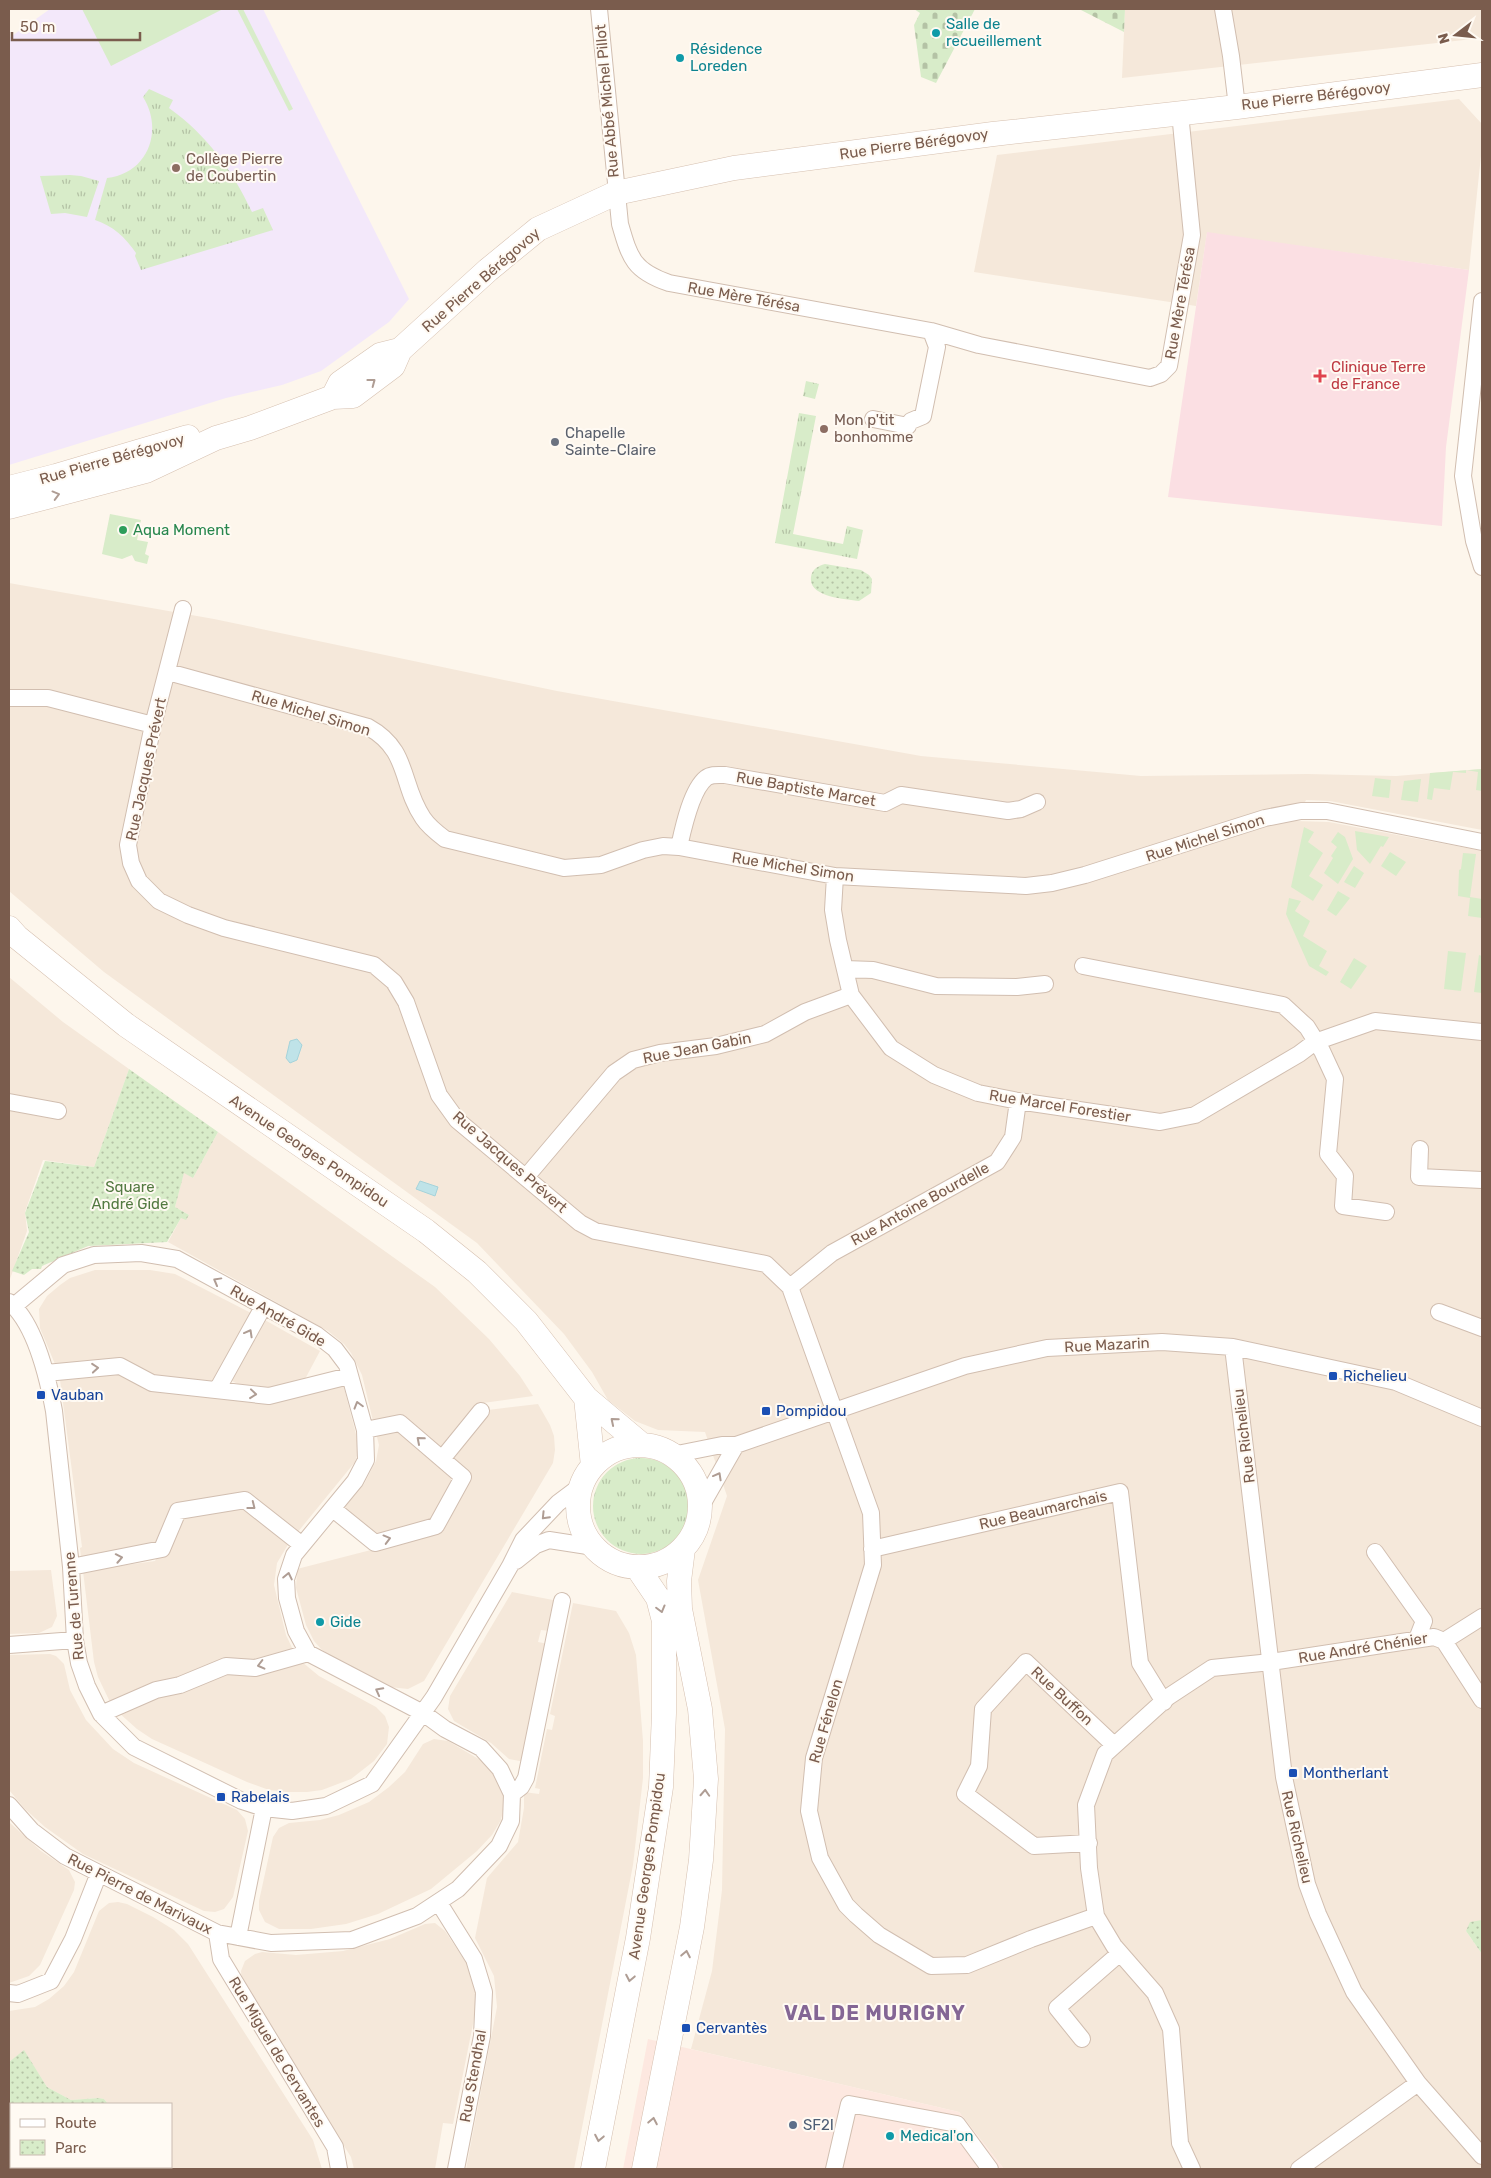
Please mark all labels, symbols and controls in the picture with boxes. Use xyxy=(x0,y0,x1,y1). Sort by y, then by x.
scale bar xyxy=(12,10,140,42)
north arrow xyxy=(1431,10,1481,60)
place label: Salle de recueillement xyxy=(946,15,1042,50)
text: 50 m xyxy=(20,18,55,36)
street label: Rue Abbé Michel Pillot xyxy=(591,23,623,179)
marker: Salle de recueillement xyxy=(930,27,942,39)
text: N xyxy=(1434,31,1454,46)
place label: Résidence Loreden xyxy=(690,40,763,75)
marker: Résidence Loreden xyxy=(674,52,686,64)
street label: Rue Pierre Bérégovoy xyxy=(1240,78,1392,114)
street label: Rue Pierre Bérégovoy xyxy=(838,125,990,163)
place label: Collège Pierre de Coubertin xyxy=(186,150,283,185)
marker: Collège Pierre de Coubertin xyxy=(170,162,182,174)
street label: Rue Pierre Bérégovoy xyxy=(418,224,544,336)
street label: Rue Mère Térésa xyxy=(1161,245,1199,361)
street label: Rue Mère Térésa xyxy=(686,278,802,316)
place label: Clinique Terre de France xyxy=(1331,358,1426,393)
marker: Clinique Terre de France xyxy=(1313,369,1327,383)
one-way arrow xyxy=(366,379,376,388)
place label: Mon p'tit bonhomme xyxy=(834,411,913,446)
marker: Mon p'tit bonhomme xyxy=(818,423,830,435)
place label: Chapelle Sainte-Claire xyxy=(565,424,656,459)
street label: Rue Pierre Bérégovoy xyxy=(37,430,187,488)
marker: Chapelle Sainte-Claire xyxy=(549,436,561,448)
one-way arrow xyxy=(51,490,59,500)
place label: Aqua Moment xyxy=(133,521,230,539)
marker: Aqua Moment xyxy=(117,524,129,536)
street label: Rue Michel Simon xyxy=(249,686,373,740)
street label: Rue Jacques Prévert xyxy=(122,696,170,842)
street label: Rue Baptiste Marcet xyxy=(735,768,877,810)
street label: Rue Michel Simon xyxy=(1143,810,1267,866)
street label: Rue Michel Simon xyxy=(731,848,855,886)
street label: Rue Jean Gabin xyxy=(641,1029,753,1067)
street label: Rue Marcel Forestier xyxy=(988,1086,1132,1126)
street label: Avenue Georges Pompidou xyxy=(226,1091,392,1211)
street label: Rue Jacques Prévert xyxy=(449,1107,571,1217)
street label: Rue Antoine Bourdelle xyxy=(848,1159,992,1249)
park label: Square André Gide xyxy=(92,1178,168,1213)
one-way arrow xyxy=(214,1278,223,1288)
street label: Rue André Gide xyxy=(227,1281,329,1351)
one-way arrow xyxy=(242,1330,252,1339)
street label: Rue Mazarin xyxy=(1064,1334,1150,1356)
one-way arrow xyxy=(91,1363,99,1374)
place label: Richelieu xyxy=(1343,1367,1407,1385)
marker: Richelieu xyxy=(1327,1370,1339,1382)
place label: Vauban xyxy=(51,1386,104,1404)
one-way arrow xyxy=(249,1388,257,1399)
street label: Rue Richelieu xyxy=(1229,1388,1259,1484)
marker: Vauban xyxy=(35,1389,47,1401)
one-way arrow xyxy=(353,1402,363,1410)
place label: Pompidou xyxy=(776,1402,847,1420)
marker: Pompidou xyxy=(760,1405,772,1417)
one-way arrow xyxy=(611,1419,620,1427)
one-way arrow xyxy=(417,1438,426,1446)
one-way arrow xyxy=(711,1472,721,1481)
street label: Rue Beaumarchais xyxy=(977,1486,1109,1533)
one-way arrow xyxy=(246,1500,255,1508)
one-way arrow xyxy=(542,1510,551,1519)
one-way arrow xyxy=(383,1535,391,1545)
street label: Rue de Turenne xyxy=(60,1551,88,1661)
one-way arrow xyxy=(114,1553,123,1563)
one-way arrow xyxy=(282,1572,293,1581)
one-way arrow xyxy=(655,1604,666,1613)
place label: Gide xyxy=(330,1613,361,1631)
marker: Gide xyxy=(314,1616,326,1628)
street label: Rue André Chénier xyxy=(1297,1629,1429,1667)
one-way arrow xyxy=(257,1660,265,1670)
street label: Rue Buffon xyxy=(1027,1663,1097,1729)
street label: Rue Fénelon xyxy=(805,1677,847,1765)
one-way arrow xyxy=(376,1687,385,1697)
place label: Montherlant xyxy=(1303,1764,1389,1782)
marker: Montherlant xyxy=(1287,1767,1299,1779)
street label: Avenue Georges Pompidou xyxy=(625,1772,669,1960)
place label: Rabelais xyxy=(231,1788,290,1806)
one-way arrow xyxy=(700,1789,711,1797)
street label: Rue Richelieu xyxy=(1278,1789,1316,1885)
marker: Rabelais xyxy=(215,1791,227,1803)
street label: Rue Pierre de Marivaux xyxy=(65,1850,215,1938)
one-way arrow xyxy=(680,1950,691,1958)
street label: Rue Miguel de Cervantes xyxy=(225,1973,329,2131)
one-way arrow xyxy=(625,1974,636,1983)
district label: VAL DE MURIGNY xyxy=(784,2001,966,2025)
place label: Cervantès xyxy=(696,2019,768,2037)
marker: Cervantès xyxy=(680,2022,692,2034)
street label: Rue Stendhal xyxy=(456,2028,490,2124)
legend xyxy=(10,2103,172,2168)
text: Route xyxy=(55,2114,97,2132)
place label: SF2I xyxy=(803,2116,834,2134)
one-way arrow xyxy=(647,2117,657,2126)
marker: SF2I xyxy=(787,2119,799,2131)
place label: Medical'on xyxy=(900,2127,974,2145)
marker: Medical'on xyxy=(884,2130,896,2142)
one-way arrow xyxy=(594,2133,604,2142)
text: Parc xyxy=(55,2139,87,2157)

